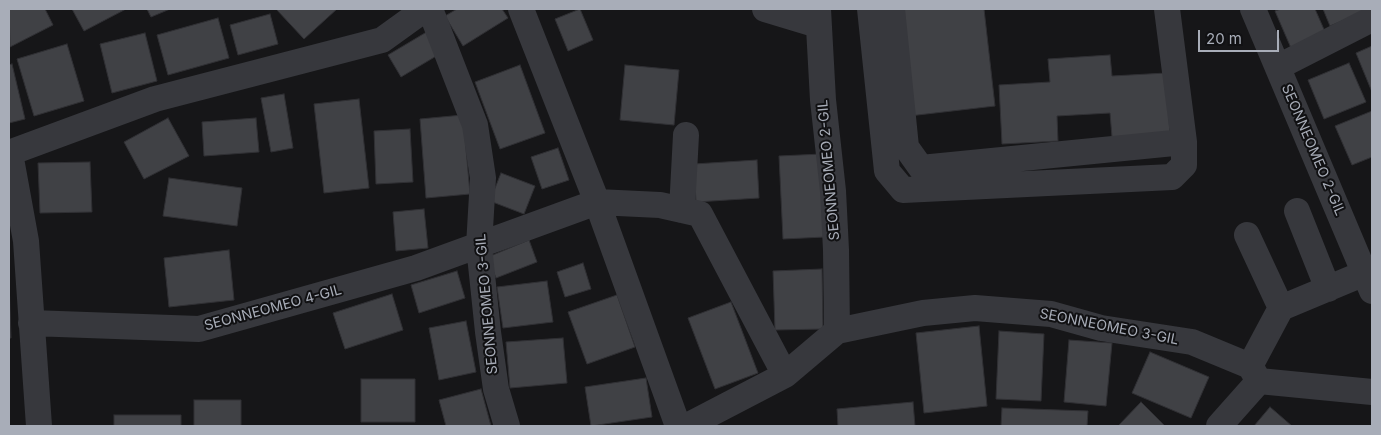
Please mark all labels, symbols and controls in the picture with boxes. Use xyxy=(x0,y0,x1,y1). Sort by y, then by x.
scale bar xyxy=(1201,20,1282,52)
text: 20 m xyxy=(1206,29,1242,48)
street label: SEONNEOMEO 2-GIL xyxy=(1278,82,1348,218)
street label: SEONNEOMEO 2-GIL xyxy=(814,99,844,241)
street label: SEONNEOMEO 3-GIL xyxy=(472,233,502,375)
street label: SEONNEOMEO 4-GIL xyxy=(202,282,344,334)
street label: SEONNEOMEO 3-GIL xyxy=(1038,305,1180,349)

